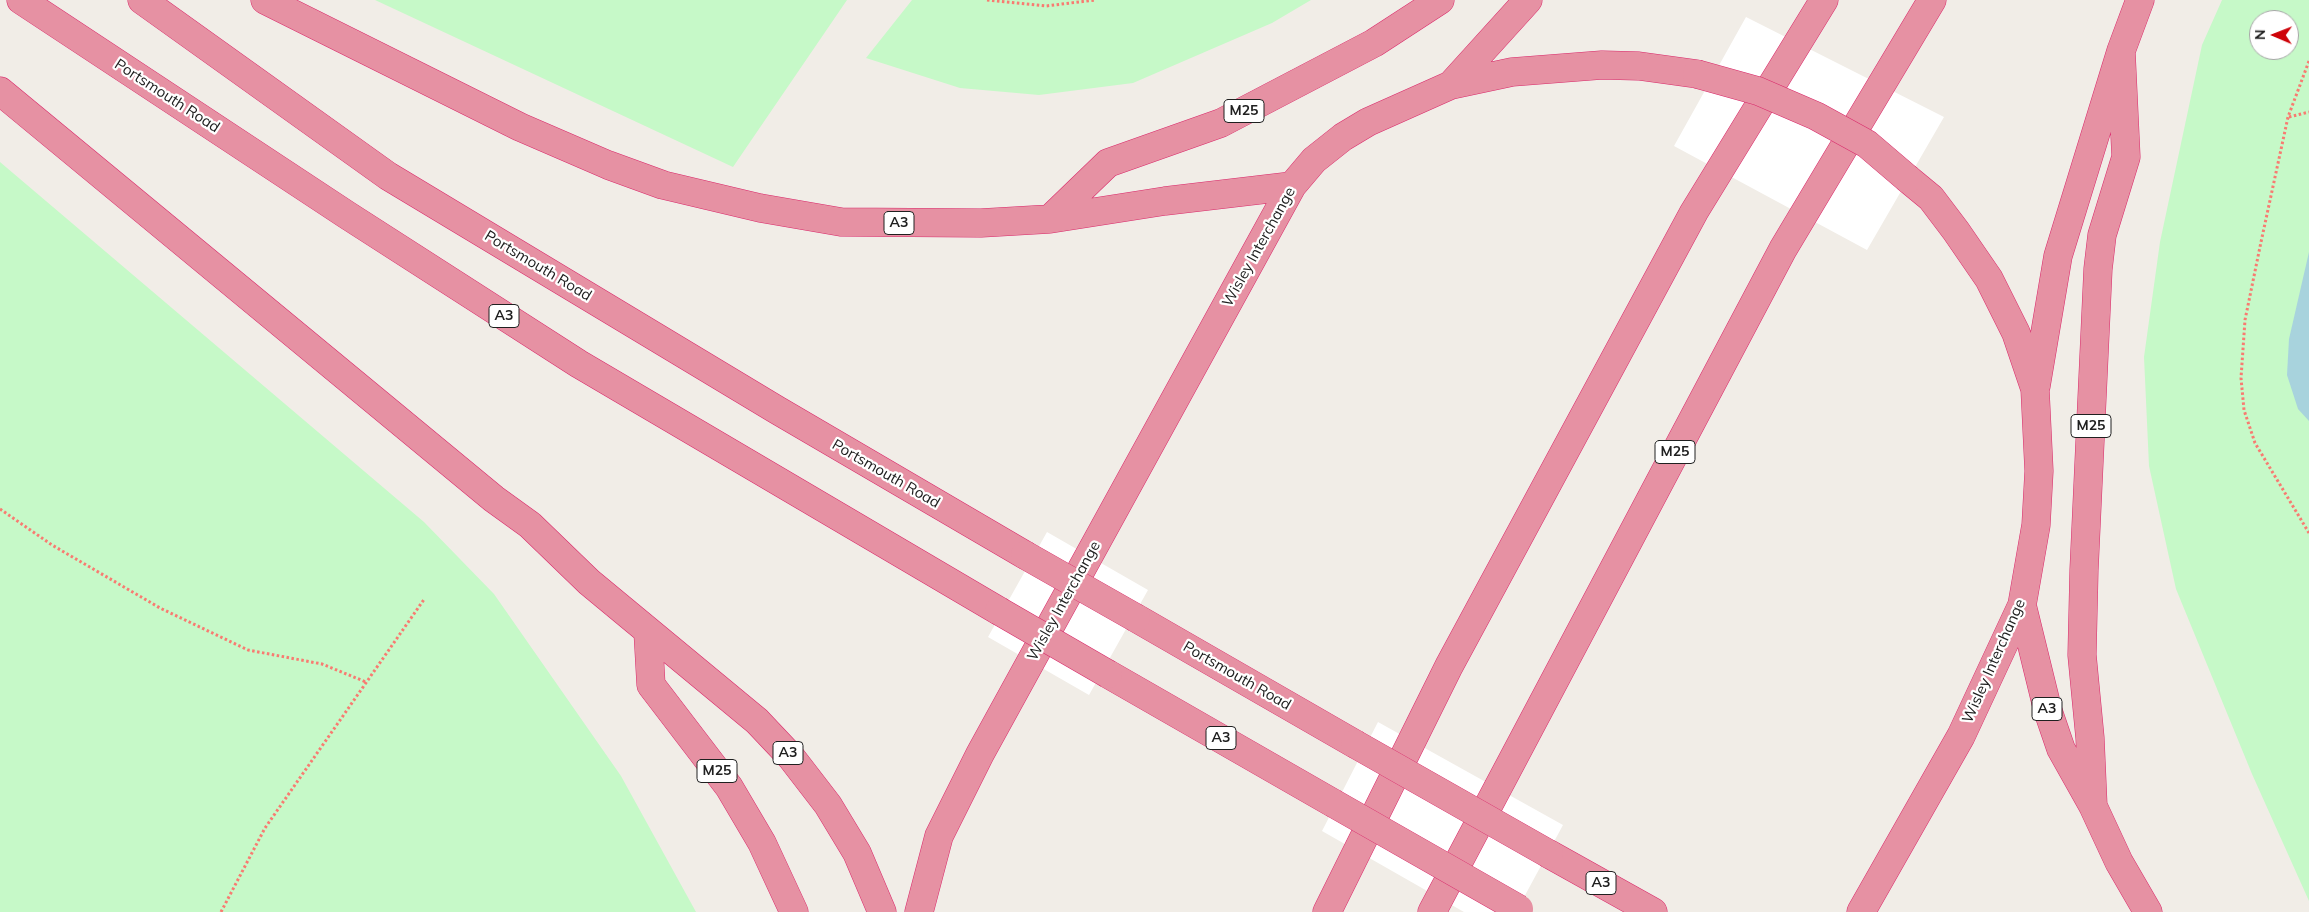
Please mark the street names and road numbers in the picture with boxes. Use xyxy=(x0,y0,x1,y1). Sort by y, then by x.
street label: Portsmouth Road xyxy=(111,55,223,137)
road number: M25 xyxy=(1224,100,1264,122)
street label: Wisley Interchange xyxy=(1219,184,1299,310)
road number: A3 xyxy=(884,212,914,234)
street label: Portsmouth Road xyxy=(481,227,595,305)
road number: A3 xyxy=(489,304,519,328)
road number: M25 xyxy=(2071,414,2111,438)
street label: Portsmouth Road xyxy=(829,436,943,512)
road number: M25 xyxy=(1655,441,1695,464)
street label: Wisley Interchange xyxy=(1024,538,1104,664)
street label: Wisley Interchange xyxy=(1959,596,2029,726)
street label: Portsmouth Road xyxy=(1180,638,1294,714)
road number: A3 xyxy=(2032,698,2062,721)
road number: A3 xyxy=(1206,726,1236,750)
road number: A3 xyxy=(773,741,803,764)
road number: M25 xyxy=(697,759,737,782)
road number: A3 xyxy=(1586,871,1616,894)

